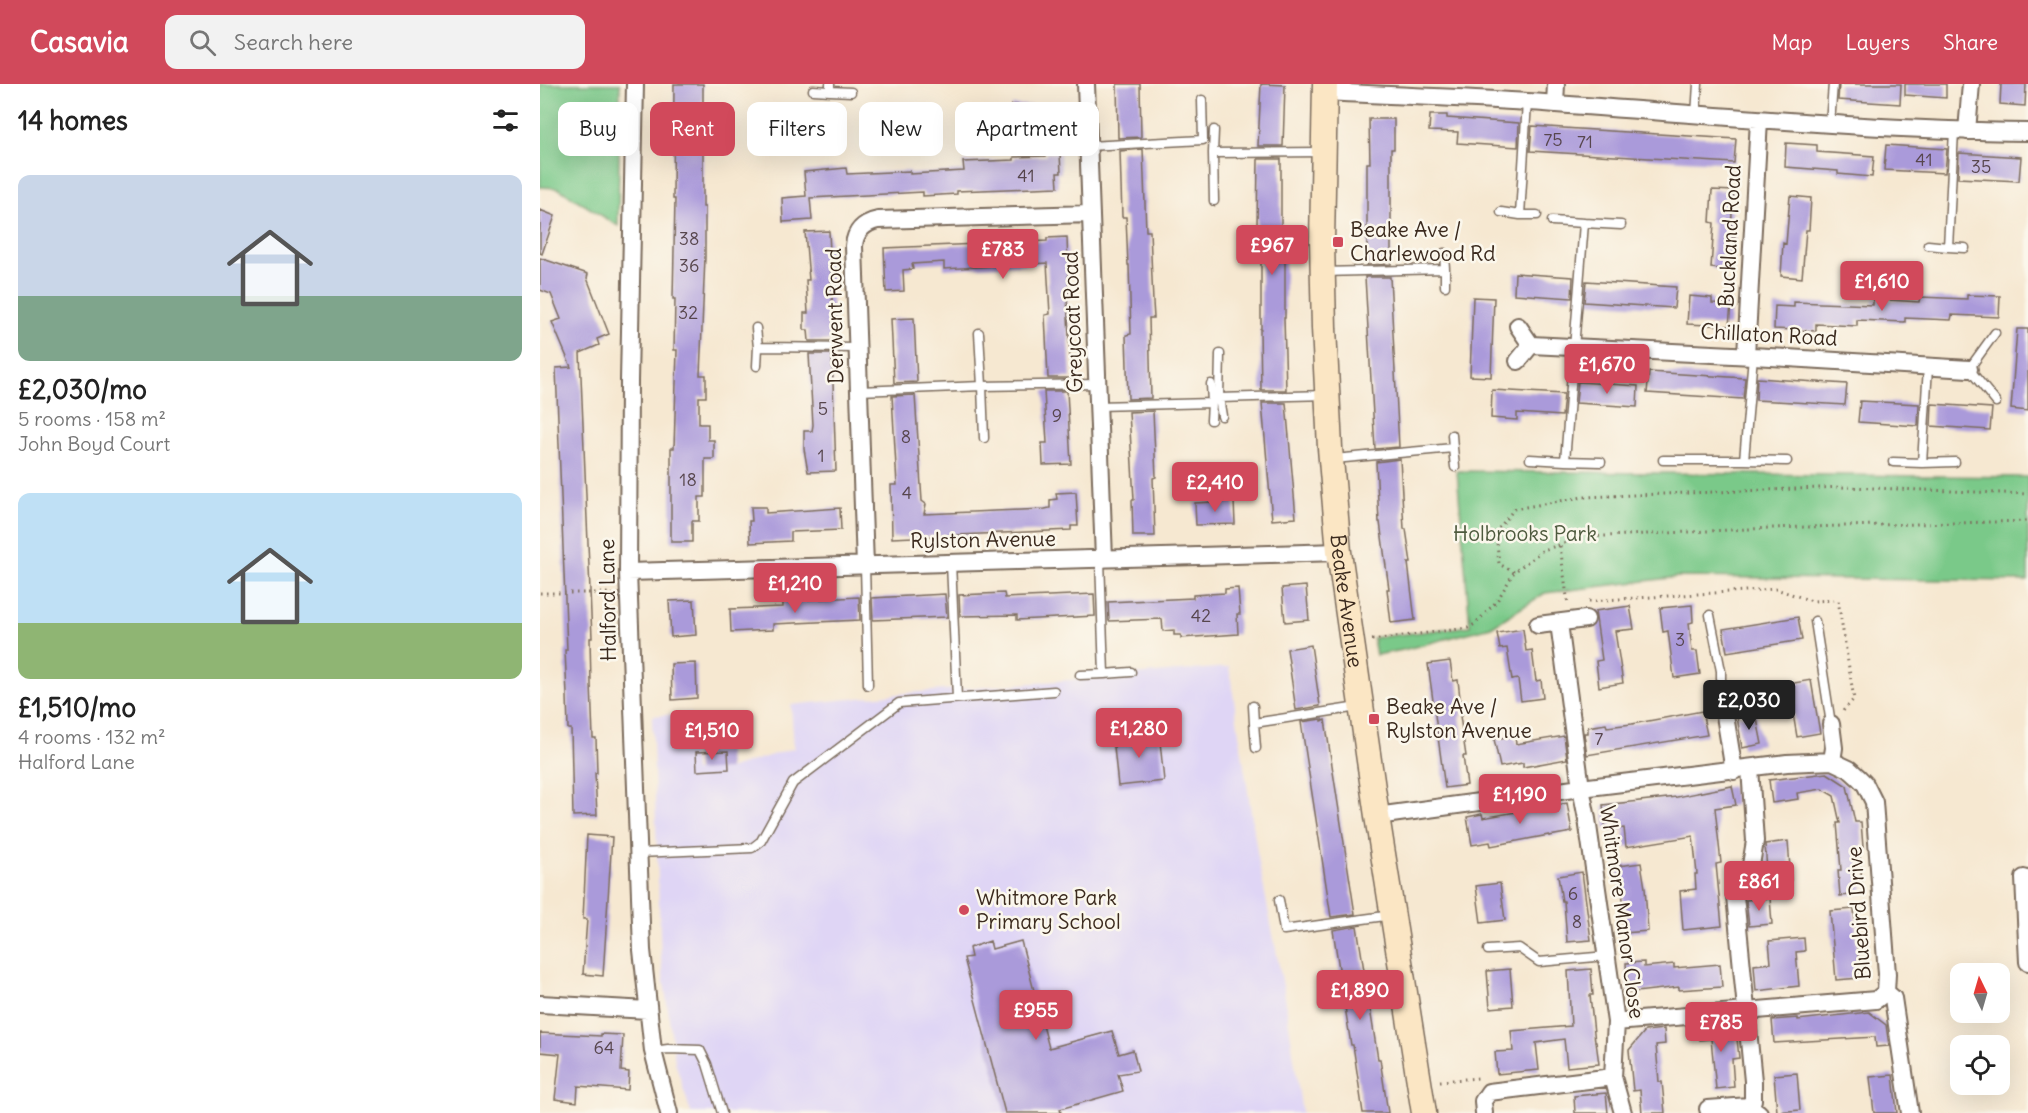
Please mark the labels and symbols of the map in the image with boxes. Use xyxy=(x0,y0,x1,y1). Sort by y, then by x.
house number: 75 xyxy=(1543,128,1563,151)
house number: 71 xyxy=(1577,130,1593,153)
house number: 41 xyxy=(1915,148,1933,171)
house number: 35 xyxy=(1971,155,1991,178)
house number: 41 xyxy=(1017,164,1035,187)
street label: Buckland Road xyxy=(1712,164,1747,308)
place label: Beake Ave / Charlewood Rd xyxy=(1350,216,1496,267)
pin: £967 xyxy=(1236,225,1308,276)
house number: 38 xyxy=(679,227,699,250)
pin: £783 xyxy=(967,229,1039,280)
marker: Beake Ave / Charlewood Rd xyxy=(1331,235,1345,249)
street label: Derwent Road xyxy=(820,248,849,384)
street label: Greycoat Road xyxy=(1057,251,1088,393)
house number: 36 xyxy=(679,254,699,277)
pin: £1,610 xyxy=(1833,261,1931,312)
house number: 32 xyxy=(678,301,698,324)
street label: Chillaton Road xyxy=(1700,317,1838,352)
pin: £1,670 xyxy=(1558,344,1656,395)
house number: 5 xyxy=(818,397,828,420)
house number: 9 xyxy=(1052,404,1062,427)
house number: 8 xyxy=(901,425,911,448)
house number: 1 xyxy=(817,444,825,467)
pin: £2,410 xyxy=(1166,462,1264,513)
house number: 18 xyxy=(679,468,697,491)
house number: 4 xyxy=(902,481,912,504)
park label: Holbrooks Park xyxy=(1453,520,1597,547)
street label: Rylston Avenue xyxy=(910,525,1056,554)
street label: Beake Avenue xyxy=(1325,533,1369,669)
street label: Halford Lane xyxy=(593,538,622,662)
pin: £1,210 xyxy=(746,563,844,614)
house number: 42 xyxy=(1191,604,1211,627)
house number: 3 xyxy=(1675,628,1685,651)
pin: £2,030 xyxy=(1700,680,1798,731)
place label: Beake Ave / Rylston Avenue xyxy=(1386,693,1532,744)
pin: £1,280 xyxy=(1090,708,1188,759)
pin: £1,510 xyxy=(663,710,761,761)
marker: Beake Ave / Rylston Avenue xyxy=(1367,712,1381,726)
house number: 7 xyxy=(1595,727,1604,750)
pin: £1,190 xyxy=(1471,774,1569,825)
street label: Whitmore Manor Close xyxy=(1594,804,1651,1020)
street label: Bluebird Drive xyxy=(1840,845,1877,981)
pin: £861 xyxy=(1723,861,1795,912)
house number: 6 xyxy=(1568,882,1578,905)
place label: Whitmore Park Primary School xyxy=(976,884,1121,935)
marker: Whitmore Park Primary School xyxy=(957,903,971,917)
house number: 8 xyxy=(1572,910,1582,933)
north arrow xyxy=(1950,963,2010,1023)
pin: £1,890 xyxy=(1311,970,1409,1021)
pin: £955 xyxy=(1000,990,1072,1041)
pin: £785 xyxy=(1685,1002,1757,1053)
house number: 64 xyxy=(594,1036,614,1059)

